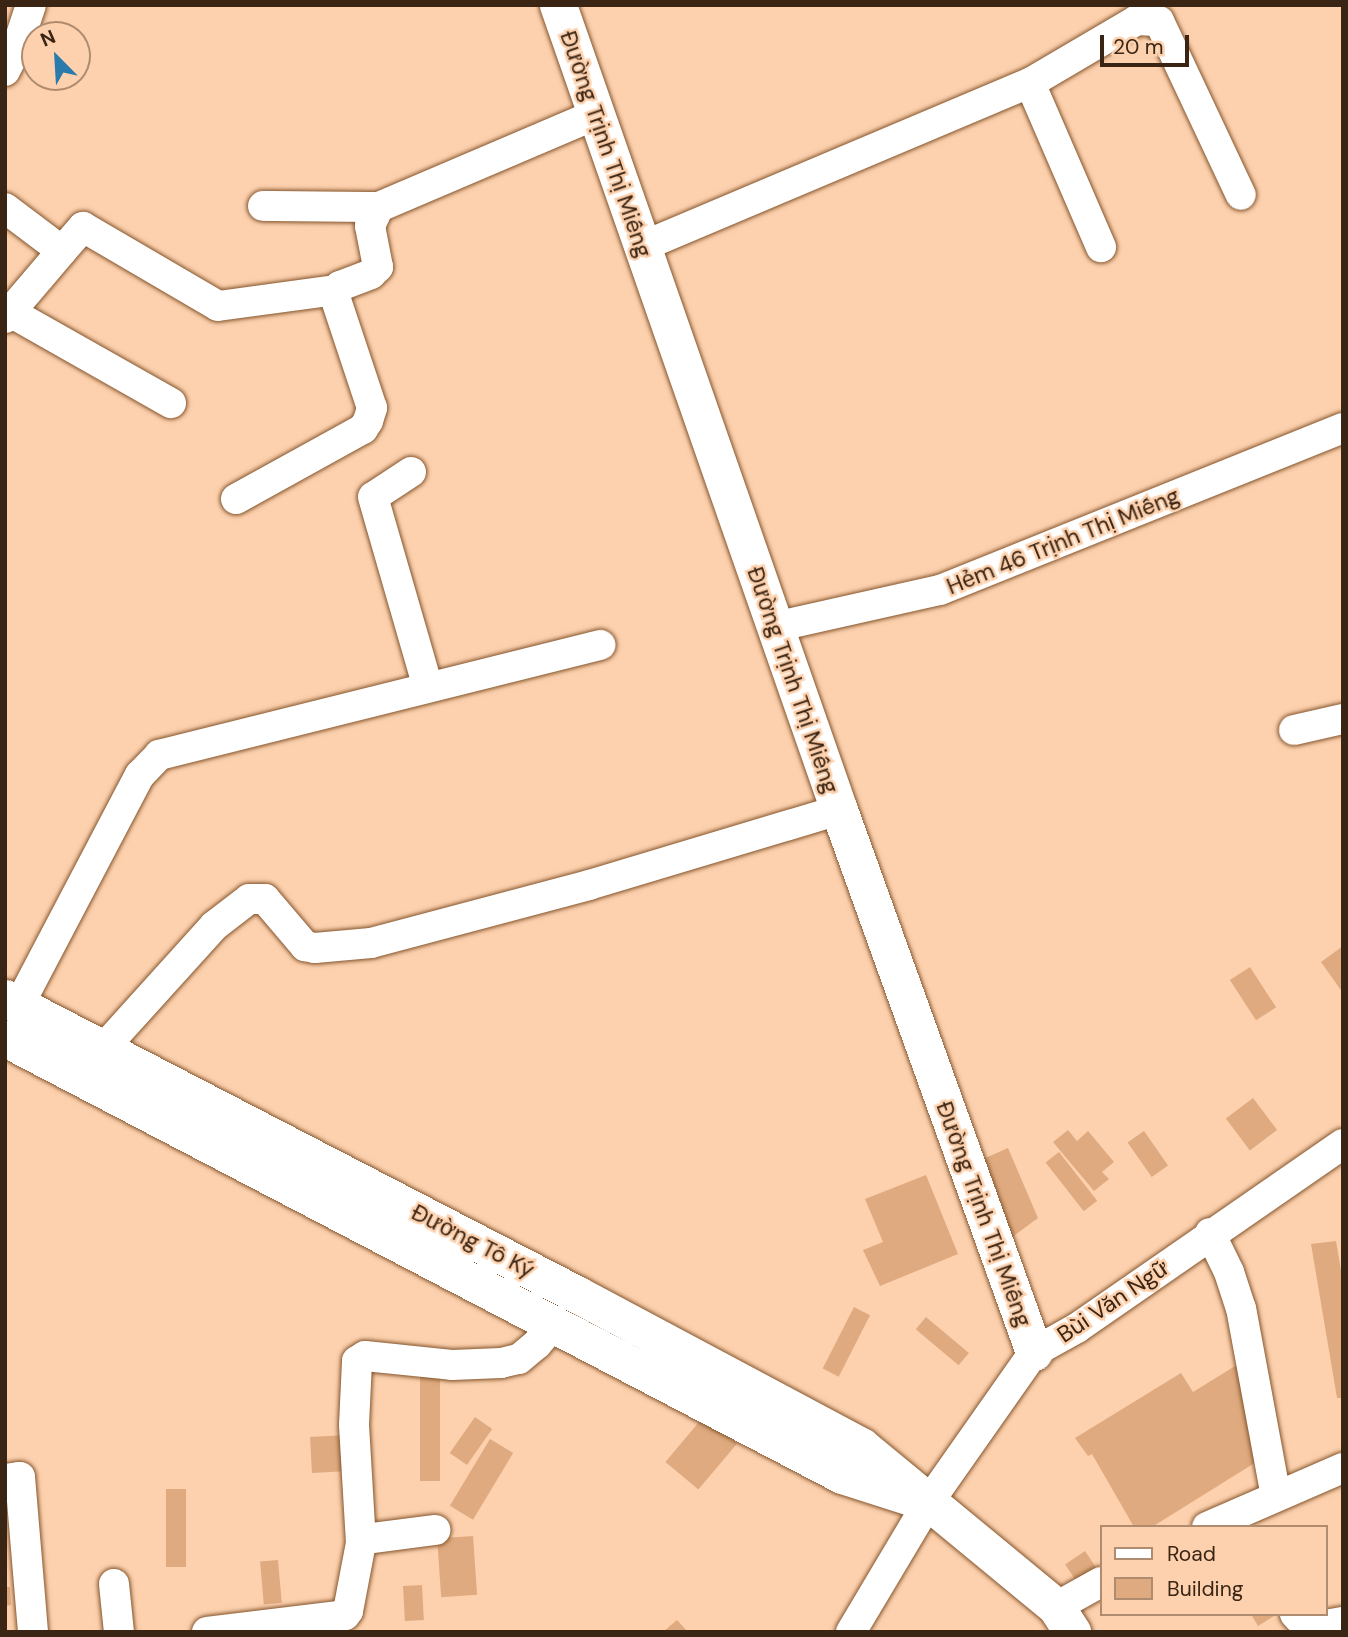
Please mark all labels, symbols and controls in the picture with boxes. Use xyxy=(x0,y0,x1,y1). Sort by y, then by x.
north arrow xyxy=(21,21,91,91)
scale bar xyxy=(1103,21,1192,65)
text: N xyxy=(37,24,59,52)
street label: Đường Trịnh Thị Miếng xyxy=(554,27,658,261)
text: 20 m xyxy=(1113,33,1164,61)
street label: Hẻm 46 Trịnh Thị Miếng xyxy=(943,482,1183,600)
street label: Đường Trịnh Thị Miếng xyxy=(741,563,845,797)
street label: Đường Trịnh Thị Miếng xyxy=(930,1097,1038,1331)
street label: Đường Tô Ký xyxy=(407,1198,539,1284)
street label: Bùi Văn Ngữ xyxy=(1052,1254,1174,1348)
legend xyxy=(1100,1525,1327,1616)
text: Road xyxy=(1167,1540,1216,1568)
text: Building xyxy=(1167,1575,1243,1603)

